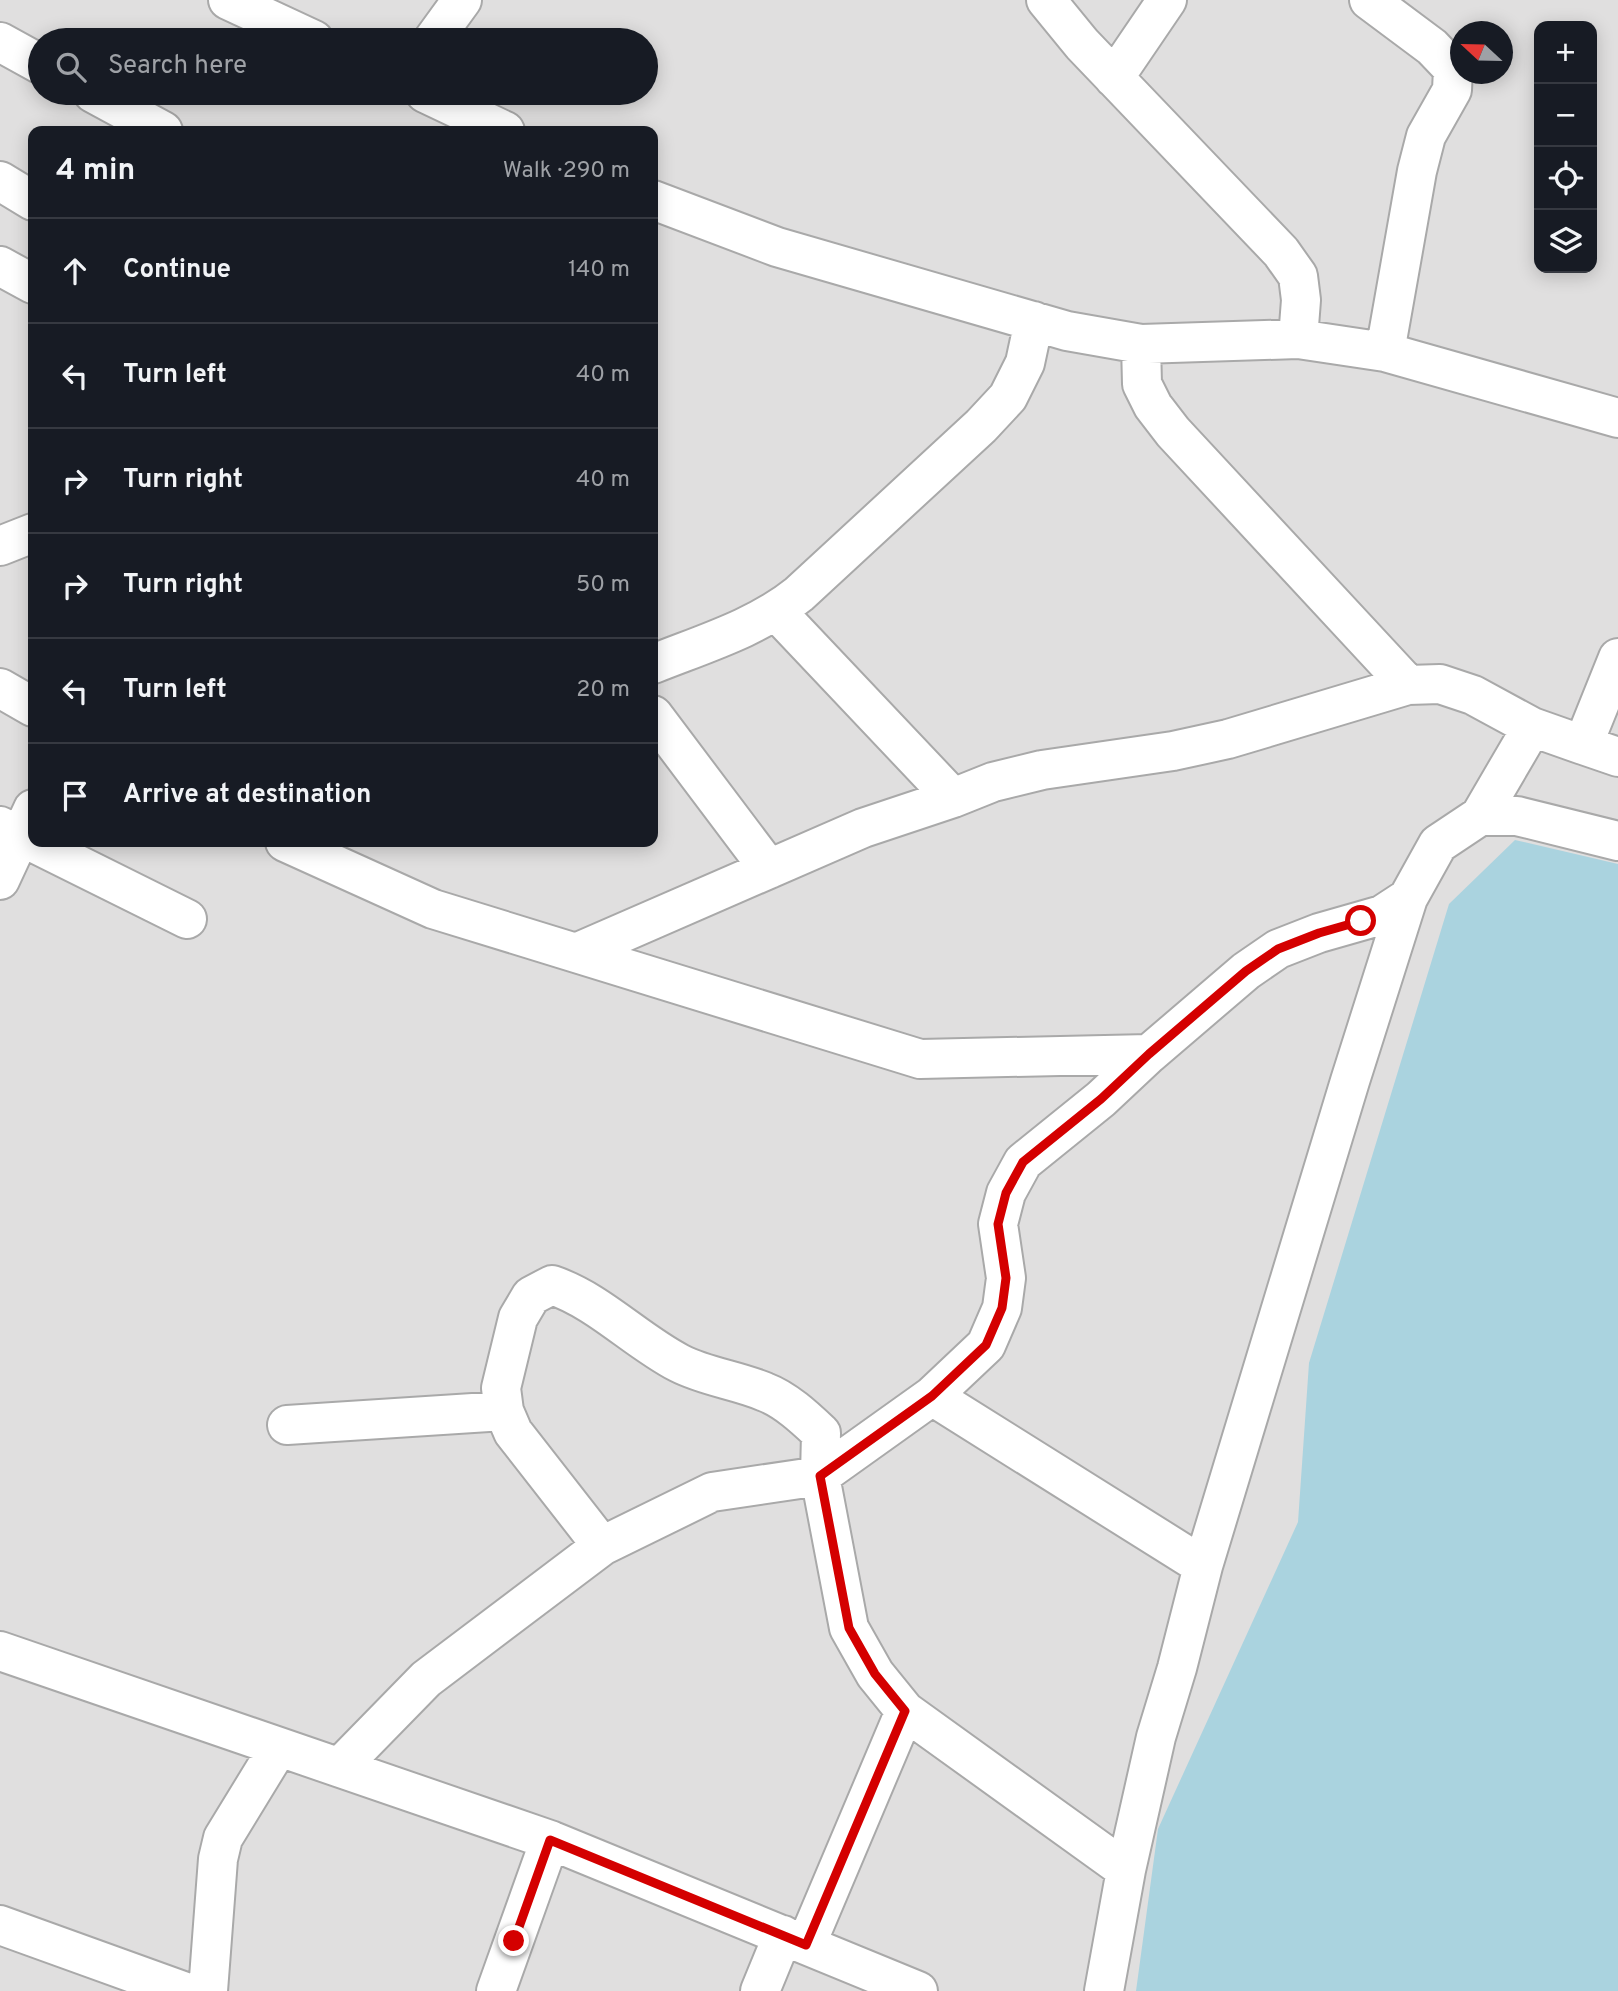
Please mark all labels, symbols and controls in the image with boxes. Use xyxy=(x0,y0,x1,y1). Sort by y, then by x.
north arrow xyxy=(1450,21,1513,84)
map controls xyxy=(1534,21,1597,273)
button: + xyxy=(1534,21,1597,84)
search box xyxy=(28,28,658,105)
icon: search xyxy=(52,48,90,86)
text: Search here xyxy=(108,50,247,83)
button: − xyxy=(1534,84,1597,147)
button: locate xyxy=(1534,147,1597,210)
text: 4 min xyxy=(56,153,135,190)
text: Walk · 290 m xyxy=(503,157,630,186)
button: layers xyxy=(1534,210,1597,273)
icon: ahead xyxy=(56,252,94,290)
text: Continue xyxy=(123,254,231,287)
text: 140 m xyxy=(568,256,630,285)
icon: left xyxy=(56,357,94,395)
text: Turn left xyxy=(123,359,227,392)
text: 40 m xyxy=(576,361,630,390)
icon: right xyxy=(56,462,94,500)
text: Turn right xyxy=(123,464,243,497)
text: 40 m xyxy=(576,466,630,495)
icon: right xyxy=(56,567,94,605)
text: Turn right xyxy=(123,569,243,602)
text: 50 m xyxy=(576,571,630,600)
icon: left xyxy=(56,672,94,710)
text: Turn left xyxy=(123,674,227,707)
text: 20 m xyxy=(576,676,630,705)
icon: arrive xyxy=(56,777,94,815)
text: Arrive at destination xyxy=(123,779,371,812)
route start xyxy=(1345,905,1376,936)
route end xyxy=(498,1925,529,1956)

